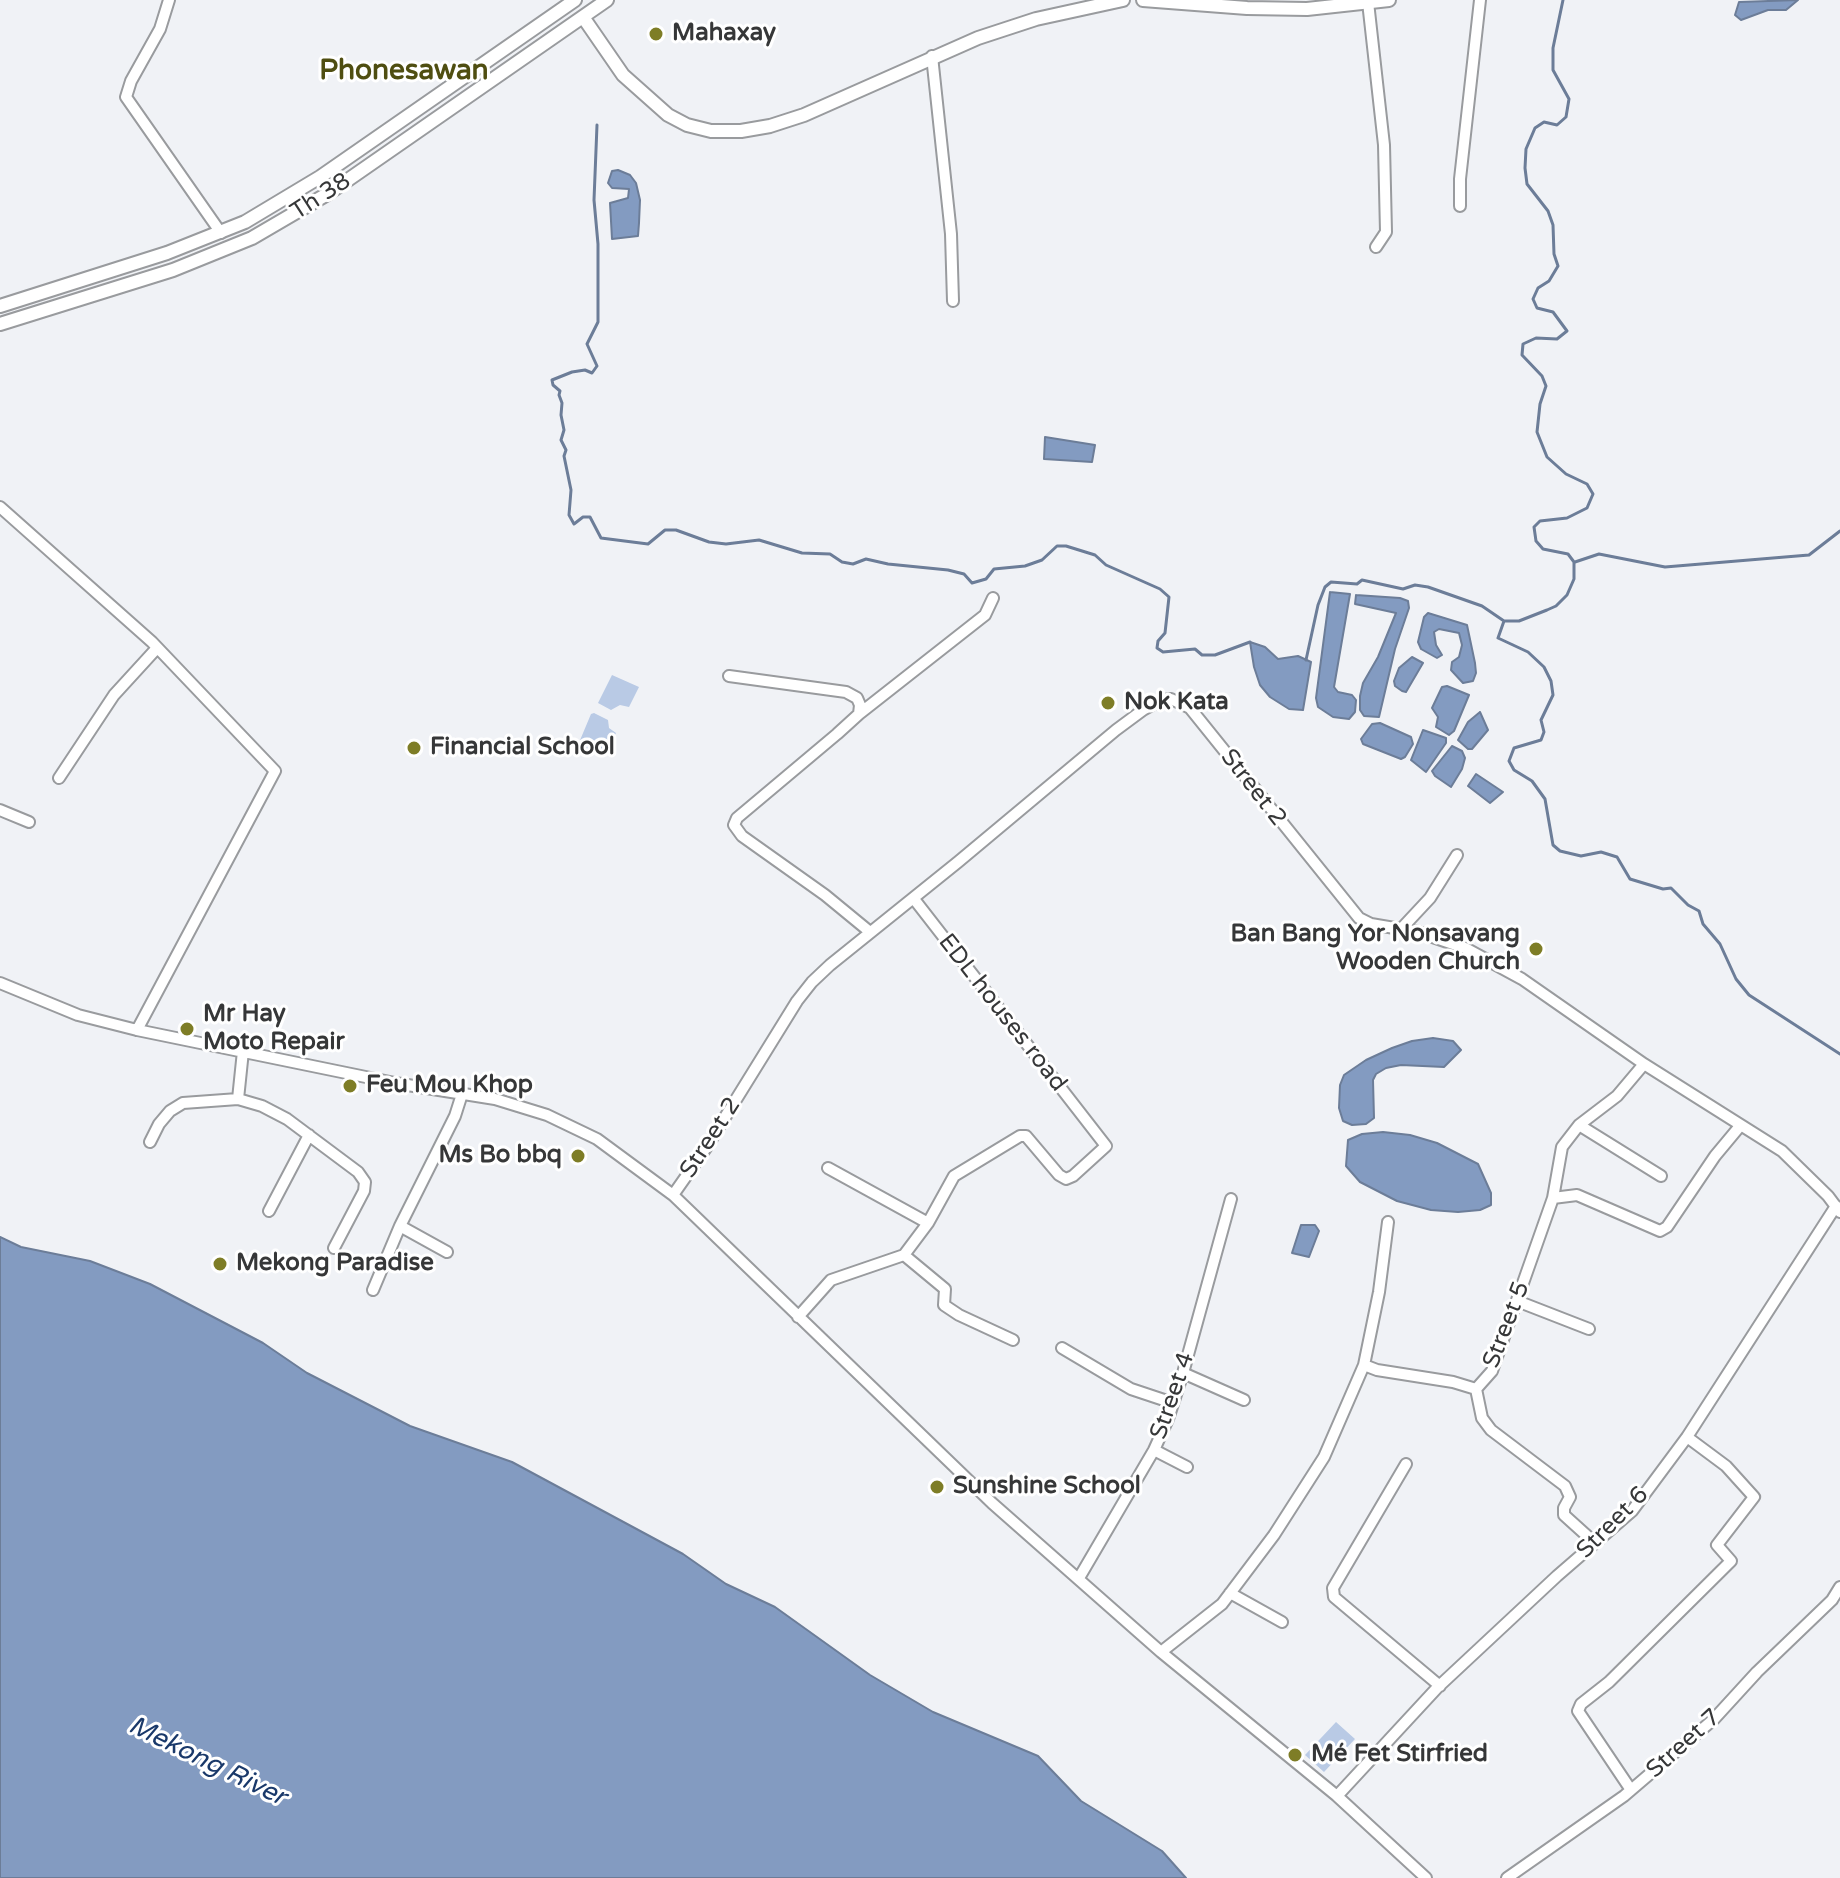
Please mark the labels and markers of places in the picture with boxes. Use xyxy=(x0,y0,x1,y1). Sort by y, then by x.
place label: Mahaxay xyxy=(672,20,776,48)
marker: Mahaxay xyxy=(647,25,665,43)
place label: Nok Kata xyxy=(1124,689,1229,717)
marker: Nok Kata xyxy=(1099,694,1117,712)
place label: Financial School xyxy=(430,734,615,762)
marker: Financial School xyxy=(405,739,423,757)
place label: Ban Bang Yor Nonsavang Wooden Church xyxy=(1231,921,1520,977)
marker: Ban Bang Yor Nonsavang Wooden Church xyxy=(1527,940,1545,958)
place label: Mr Hay Moto Repair xyxy=(203,1001,345,1057)
marker: Mr Hay Moto Repair xyxy=(178,1020,196,1038)
place label: Feu Mou Khop xyxy=(366,1072,533,1100)
marker: Feu Mou Khop xyxy=(341,1077,359,1095)
place label: Ms Bo bbq xyxy=(439,1142,562,1170)
marker: Ms Bo bbq xyxy=(569,1147,587,1165)
place label: Mekong Paradise xyxy=(236,1250,434,1278)
marker: Mekong Paradise xyxy=(211,1255,229,1273)
place label: Sunshine School xyxy=(953,1473,1141,1501)
marker: Sunshine School xyxy=(928,1478,946,1496)
place label: Mé Fet Stirfried xyxy=(1311,1741,1488,1769)
marker: Mé Fet Stirfried xyxy=(1286,1746,1304,1764)

